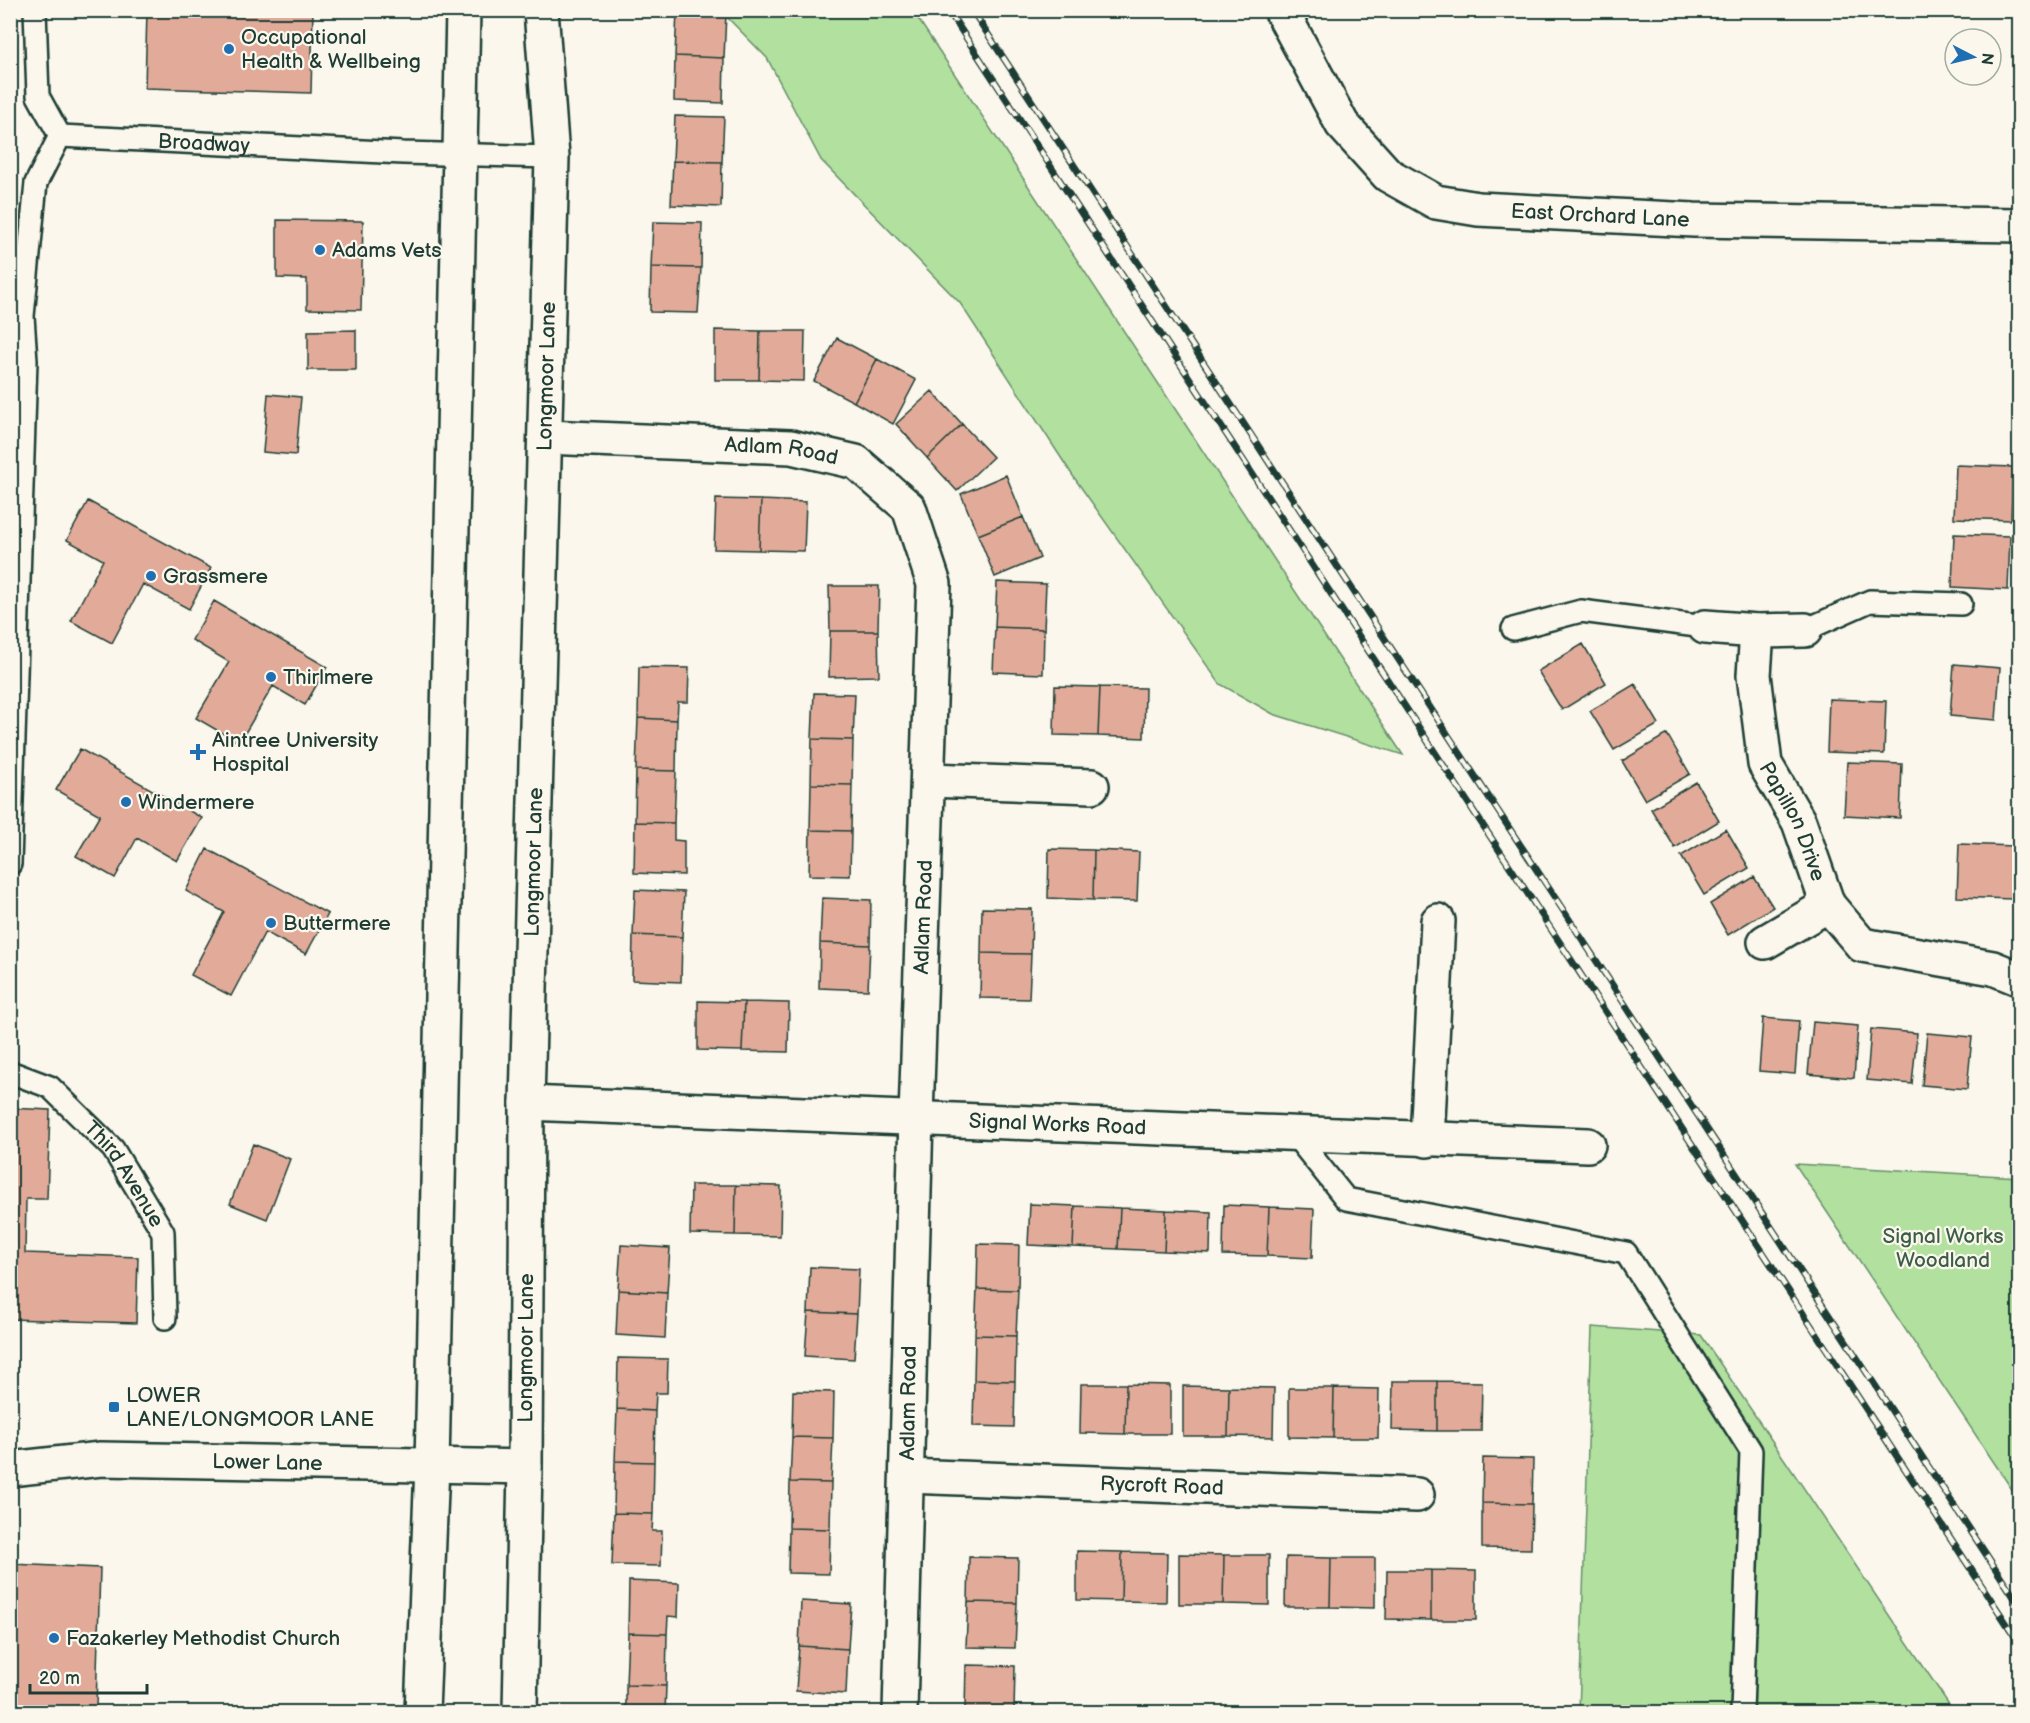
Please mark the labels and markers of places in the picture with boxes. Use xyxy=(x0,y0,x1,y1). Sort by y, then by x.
place label: Occupational Health & Wellbeing xyxy=(241,25,421,74)
marker: Occupational Health & Wellbeing xyxy=(222,42,236,56)
place label: Adams Vets xyxy=(332,238,442,263)
marker: Adams Vets xyxy=(313,243,327,257)
place label: Grassmere xyxy=(163,564,268,589)
marker: Grassmere xyxy=(144,569,158,583)
place label: Thirlmere xyxy=(283,665,373,690)
marker: Thirlmere xyxy=(264,670,278,684)
place label: Aintree University Hospital xyxy=(212,728,379,777)
marker: Aintree University Hospital xyxy=(189,743,207,761)
place label: Windermere xyxy=(138,790,254,815)
marker: Windermere xyxy=(119,795,133,809)
place label: Buttermere xyxy=(283,911,391,936)
marker: Buttermere xyxy=(264,916,278,930)
place label: LOWER LANE/LONGMOOR LANE xyxy=(126,1383,374,1432)
marker: LOWER LANE/LONGMOOR LANE xyxy=(107,1400,121,1414)
place label: Fazakerley Methodist Church xyxy=(66,1626,340,1651)
marker: Fazakerley Methodist Church xyxy=(47,1631,61,1645)

